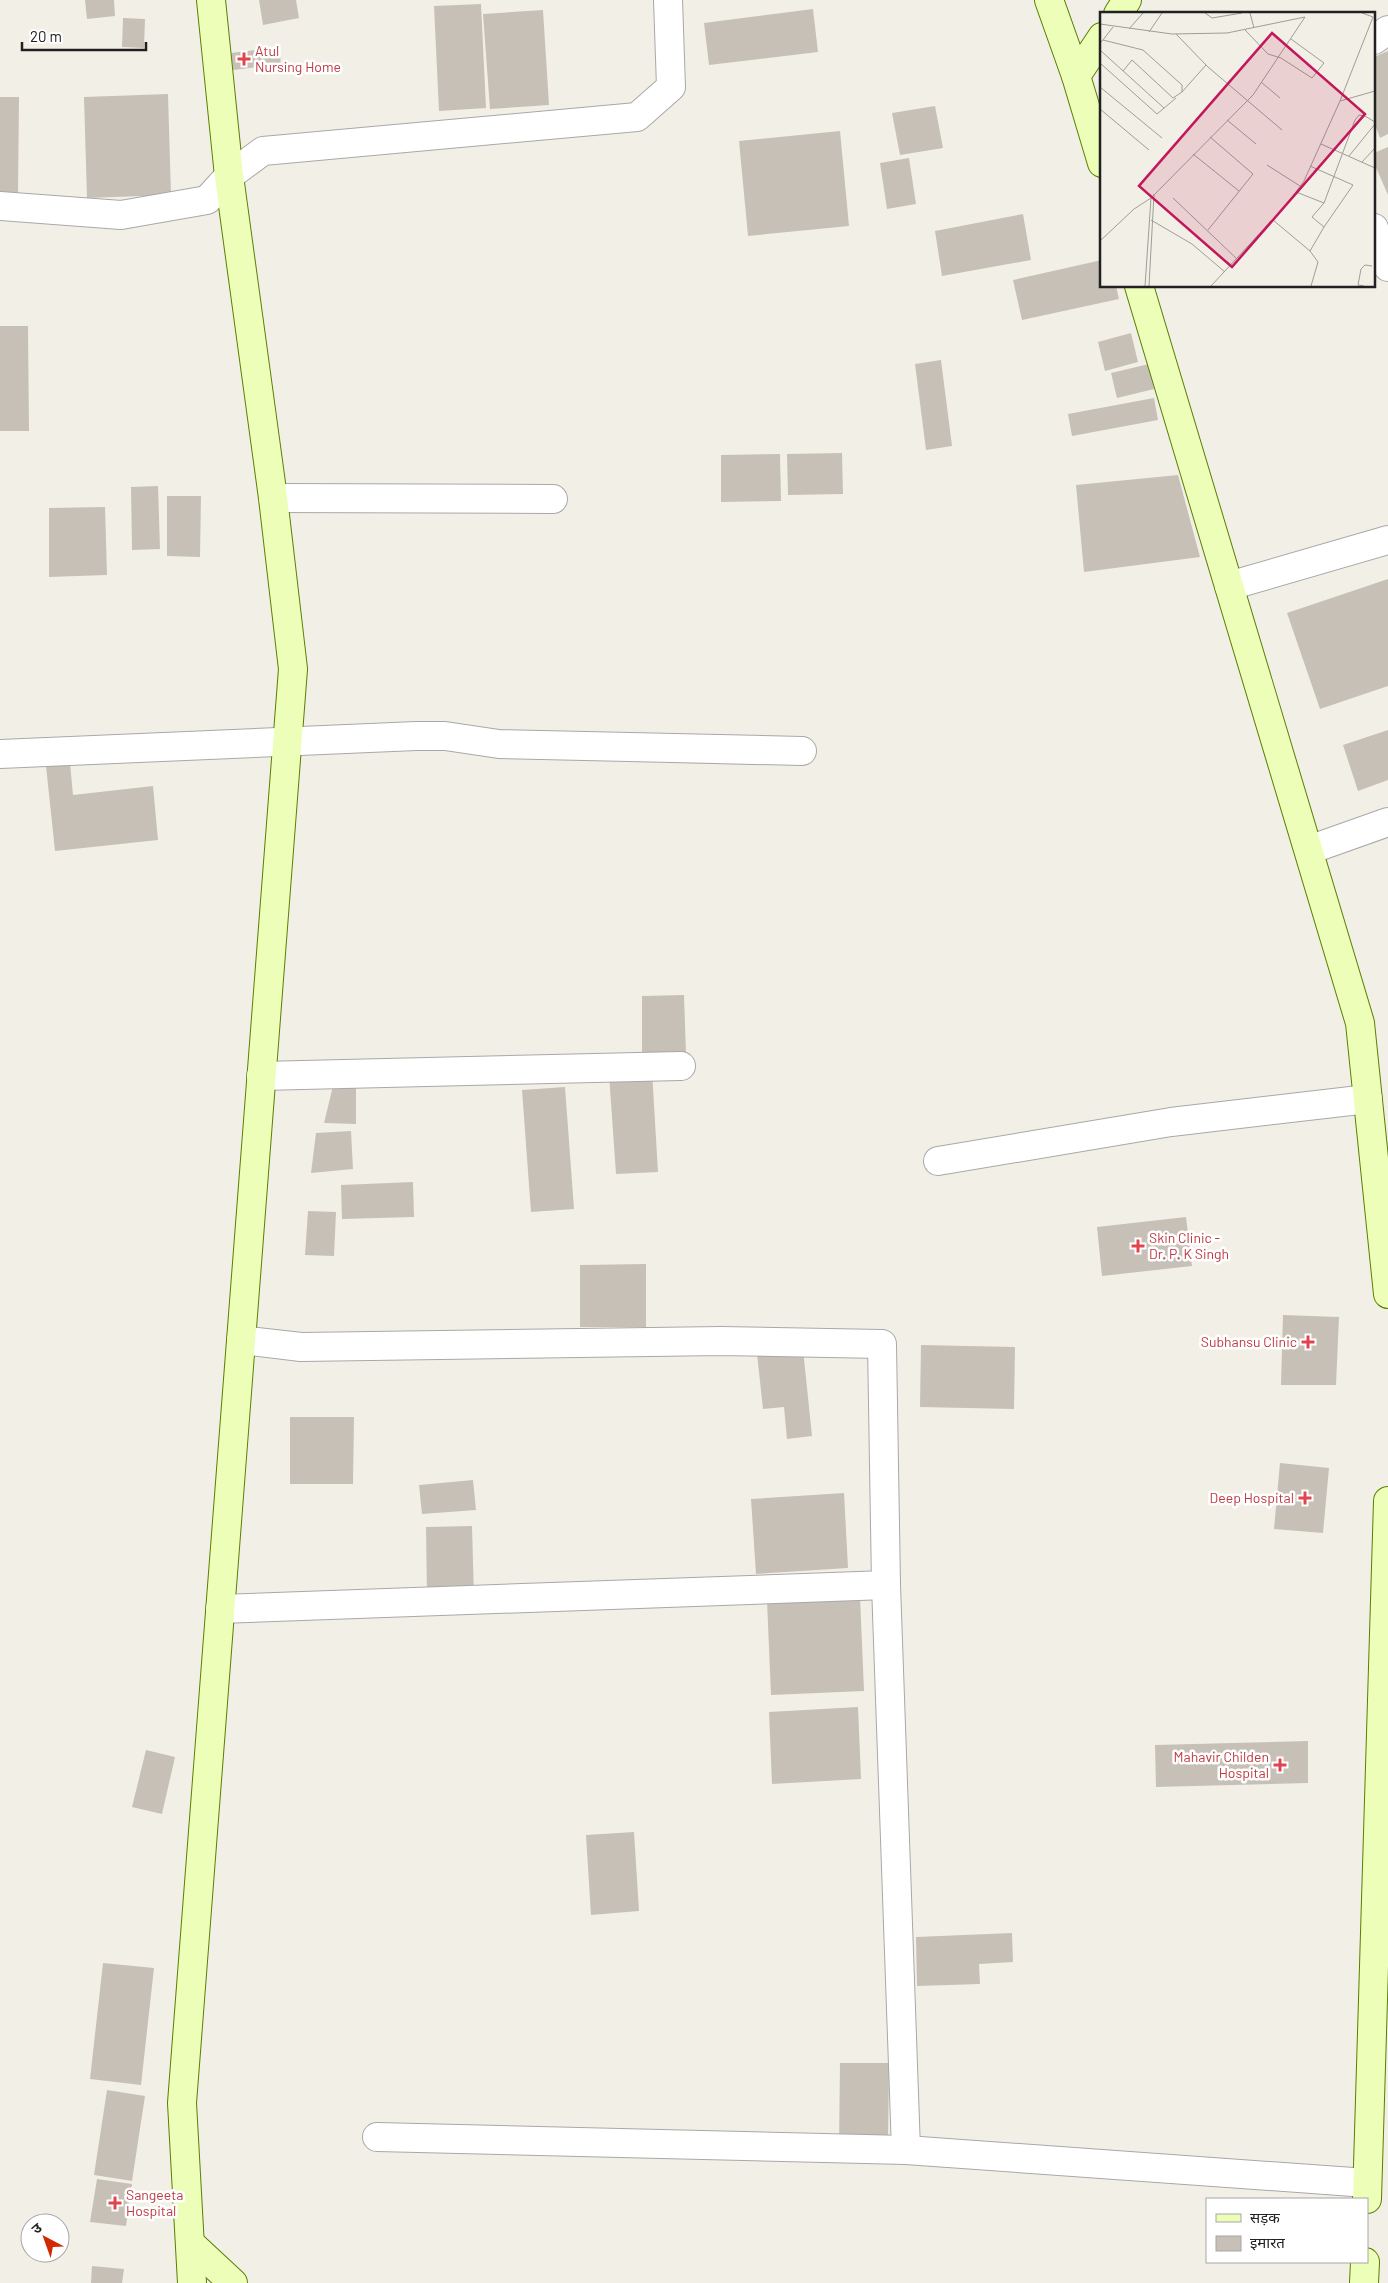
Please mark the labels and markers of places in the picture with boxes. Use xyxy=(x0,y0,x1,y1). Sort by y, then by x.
place label: Atul Nursing Home xyxy=(255,42,341,75)
marker: Atul Nursing Home xyxy=(237,52,251,66)
place label: Skin Clinic - Dr. P. K Singh xyxy=(1149,1229,1229,1262)
marker: Skin Clinic - Dr. P. K Singh xyxy=(1131,1239,1145,1253)
place label: Subhansu Clinic xyxy=(1201,1333,1297,1350)
marker: Subhansu Clinic xyxy=(1301,1335,1315,1349)
place label: Deep Hospital xyxy=(1210,1489,1294,1506)
marker: Deep Hospital xyxy=(1298,1491,1312,1505)
place label: Mahavir Childen Hospital xyxy=(1174,1748,1269,1781)
marker: Mahavir Childen Hospital xyxy=(1273,1758,1287,1772)
place label: Sangeeta Hospital xyxy=(126,2186,183,2219)
marker: Sangeeta Hospital xyxy=(108,2196,122,2210)

